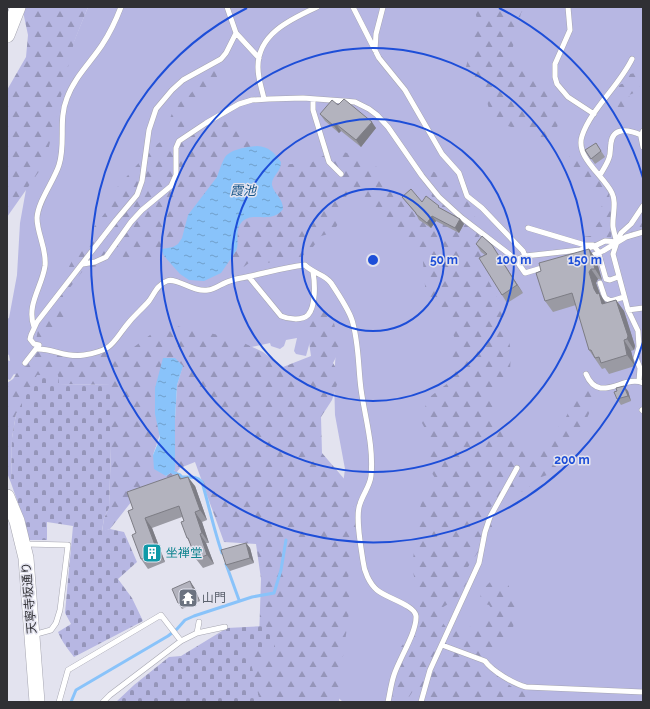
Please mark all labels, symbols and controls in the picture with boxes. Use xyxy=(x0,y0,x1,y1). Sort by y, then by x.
water label: 霞池 xyxy=(230,183,258,198)
centre of rings xyxy=(366,253,380,267)
text: 50 m xyxy=(430,253,458,267)
text: 100 m xyxy=(497,253,531,267)
text: 150 m xyxy=(568,253,602,267)
text: 200 m xyxy=(554,453,590,467)
building icon: 坐禅堂 xyxy=(141,542,163,564)
place label: 坐禅堂 xyxy=(166,546,202,560)
street label: 天寧寺坂通り xyxy=(19,562,39,634)
temple icon: 山門 xyxy=(177,587,199,609)
place label: 山門 xyxy=(202,591,226,605)

